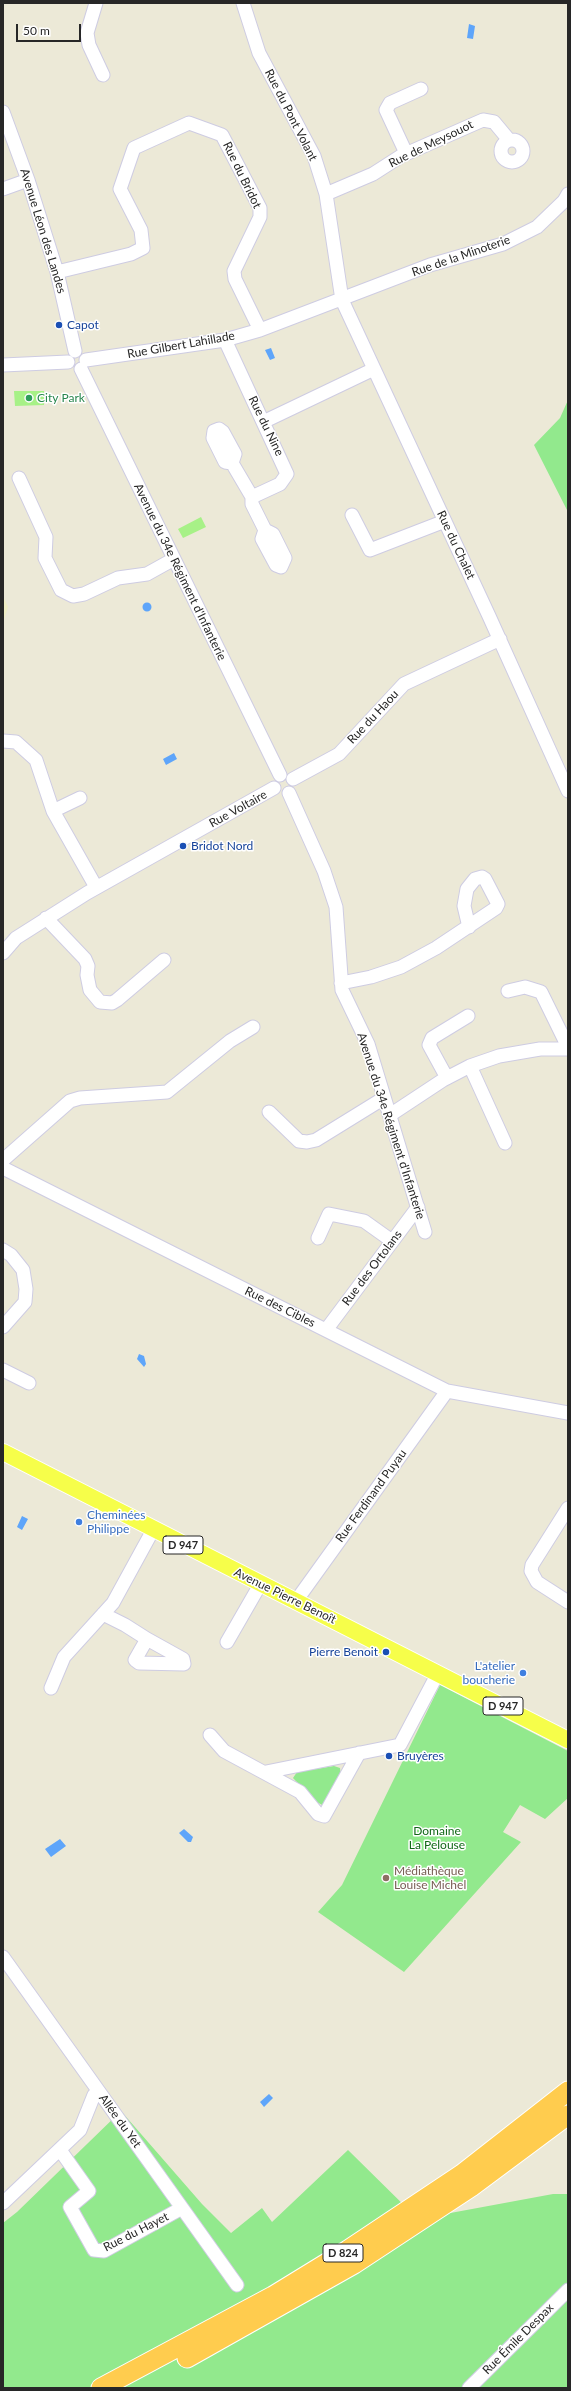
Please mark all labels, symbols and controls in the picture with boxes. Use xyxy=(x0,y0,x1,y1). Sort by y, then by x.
scale bar xyxy=(18,16,83,42)
text: 50 m xyxy=(23,23,50,38)
street label: Rue du Pont Volant xyxy=(262,67,320,163)
street label: Rue de Meysouot xyxy=(386,117,476,171)
street label: Rue du Bridot xyxy=(220,139,264,211)
street label: Avenue Léon des Landes xyxy=(17,167,69,295)
street label: Rue de la Minoterie xyxy=(410,232,512,280)
place label: Capot xyxy=(67,318,99,332)
marker: Capot xyxy=(54,320,64,330)
street label: Rue Gilbert Lahillade xyxy=(126,328,236,362)
place label: City Park xyxy=(37,391,85,405)
marker: City Park xyxy=(24,393,34,403)
street label: Rue du Nine xyxy=(245,394,287,458)
street label: Avenue du 34e Régiment d'Infanterie xyxy=(131,481,229,663)
street label: Rue du Chalet xyxy=(434,508,478,582)
street label: Rue du Haou xyxy=(344,687,402,747)
street label: Rue Voltaire xyxy=(207,787,269,831)
place label: Bridot Nord xyxy=(191,839,253,853)
marker: Bridot Nord xyxy=(178,841,188,851)
street label: Avenue du 34e Régiment d'Infanterie xyxy=(354,1031,428,1221)
street label: Rue des Ortolans xyxy=(339,1228,405,1308)
street label: Rue des Cibles xyxy=(242,1284,318,1330)
street label: Rue Ferdinand Puyau xyxy=(332,1447,410,1545)
place label: Cheminées Philippe xyxy=(87,1508,145,1536)
marker: Cheminées Philippe xyxy=(74,1517,84,1527)
road number: D 947 xyxy=(163,1536,203,1554)
street label: Avenue Pierre Benoît xyxy=(232,1565,338,1627)
place label: Pierre Benoit xyxy=(309,1645,378,1659)
marker: Pierre Benoit xyxy=(381,1647,391,1657)
place label: L'atelier boucherie xyxy=(462,1659,515,1687)
marker: L'atelier boucherie xyxy=(518,1668,528,1678)
road number: D 947 xyxy=(483,1697,523,1715)
place label: Bruyères xyxy=(397,1749,444,1763)
marker: Bruyères xyxy=(384,1751,394,1761)
park label: Domaine La Pelouse xyxy=(409,1824,465,1852)
place label: Médiathèque Louise Michel xyxy=(394,1864,466,1892)
marker: Médiathèque Louise Michel xyxy=(381,1873,391,1883)
street label: Allée du Yet xyxy=(96,2091,144,2151)
street label: Rue du Hayet xyxy=(101,2209,171,2255)
road number: D 824 xyxy=(323,2244,363,2262)
street label: Rue Émile Despax xyxy=(480,2301,556,2377)

